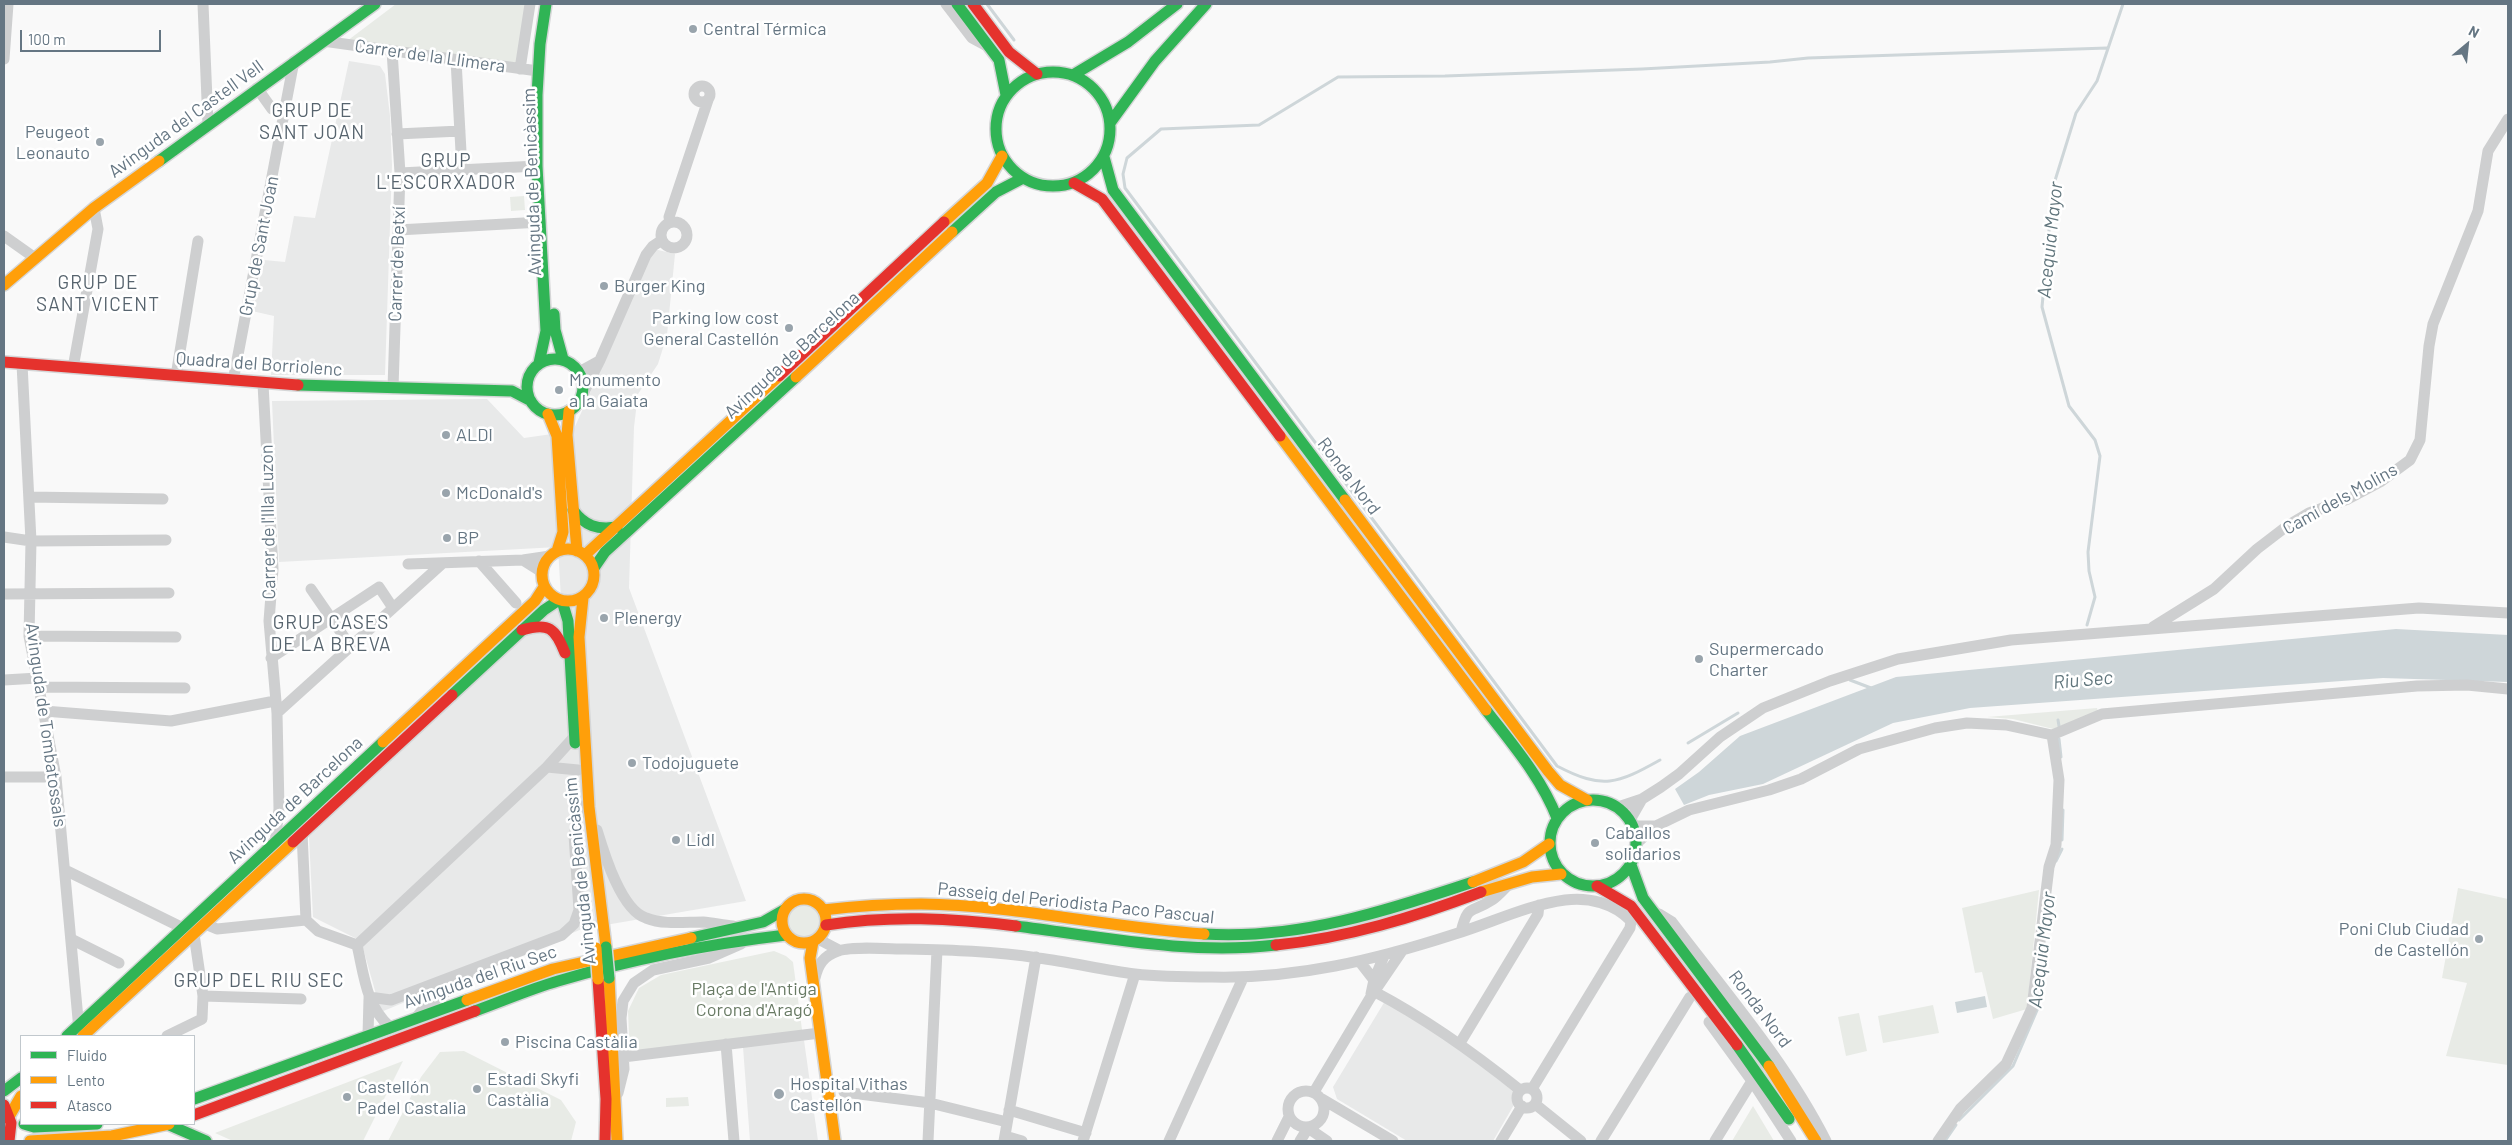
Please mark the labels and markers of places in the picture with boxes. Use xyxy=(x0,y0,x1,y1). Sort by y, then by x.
place label: Central Térmica xyxy=(703,18,826,40)
marker: Central Térmica xyxy=(687,23,699,35)
place label: Peugeot Leonauto xyxy=(16,121,90,163)
marker: Peugeot Leonauto xyxy=(94,136,106,148)
place label: Burger King xyxy=(614,275,705,297)
marker: Burger King xyxy=(598,280,610,292)
place label: Parking low cost General Castellón xyxy=(644,307,779,350)
marker: Parking low cost General Castellón xyxy=(783,322,795,334)
place label: Monumento a la Gaiata xyxy=(569,369,661,412)
marker: Monumento a la Gaiata xyxy=(553,384,565,396)
place label: ALDI xyxy=(456,424,493,446)
marker: ALDI xyxy=(440,429,452,441)
place label: McDonald's xyxy=(456,482,543,504)
marker: McDonald's xyxy=(440,487,452,499)
place label: BP xyxy=(457,527,479,549)
marker: BP xyxy=(441,532,453,544)
place label: Plenergy xyxy=(614,607,682,629)
marker: Plenergy xyxy=(598,612,610,624)
place label: Supermercado Charter xyxy=(1709,638,1824,681)
marker: Supermercado Charter xyxy=(1693,653,1705,665)
place label: Todojuguete xyxy=(642,752,739,774)
marker: Todojuguete xyxy=(626,757,638,769)
place label: Caballos solidarios xyxy=(1605,822,1681,864)
place label: Lidl xyxy=(686,829,715,851)
marker: Lidl xyxy=(670,834,682,846)
marker: Caballos solidarios xyxy=(1589,837,1601,849)
place label: Poni Club Ciudad de Castellón xyxy=(2339,918,2469,961)
marker: Poni Club Ciudad de Castellón xyxy=(2473,933,2485,945)
place label: Piscina Castàlia xyxy=(515,1031,638,1053)
marker: Piscina Castàlia xyxy=(499,1036,511,1048)
place label: Estadi Skyfi Castàlia xyxy=(487,1068,579,1110)
place label: Hospital Vithas Castellón xyxy=(790,1073,908,1116)
place label: Castellón Padel Castalia xyxy=(357,1076,466,1118)
marker: Estadi Skyfi Castàlia xyxy=(471,1083,483,1095)
marker: Hospital Vithas Castellón xyxy=(772,1087,786,1101)
marker: Castellón Padel Castalia xyxy=(341,1091,353,1103)

